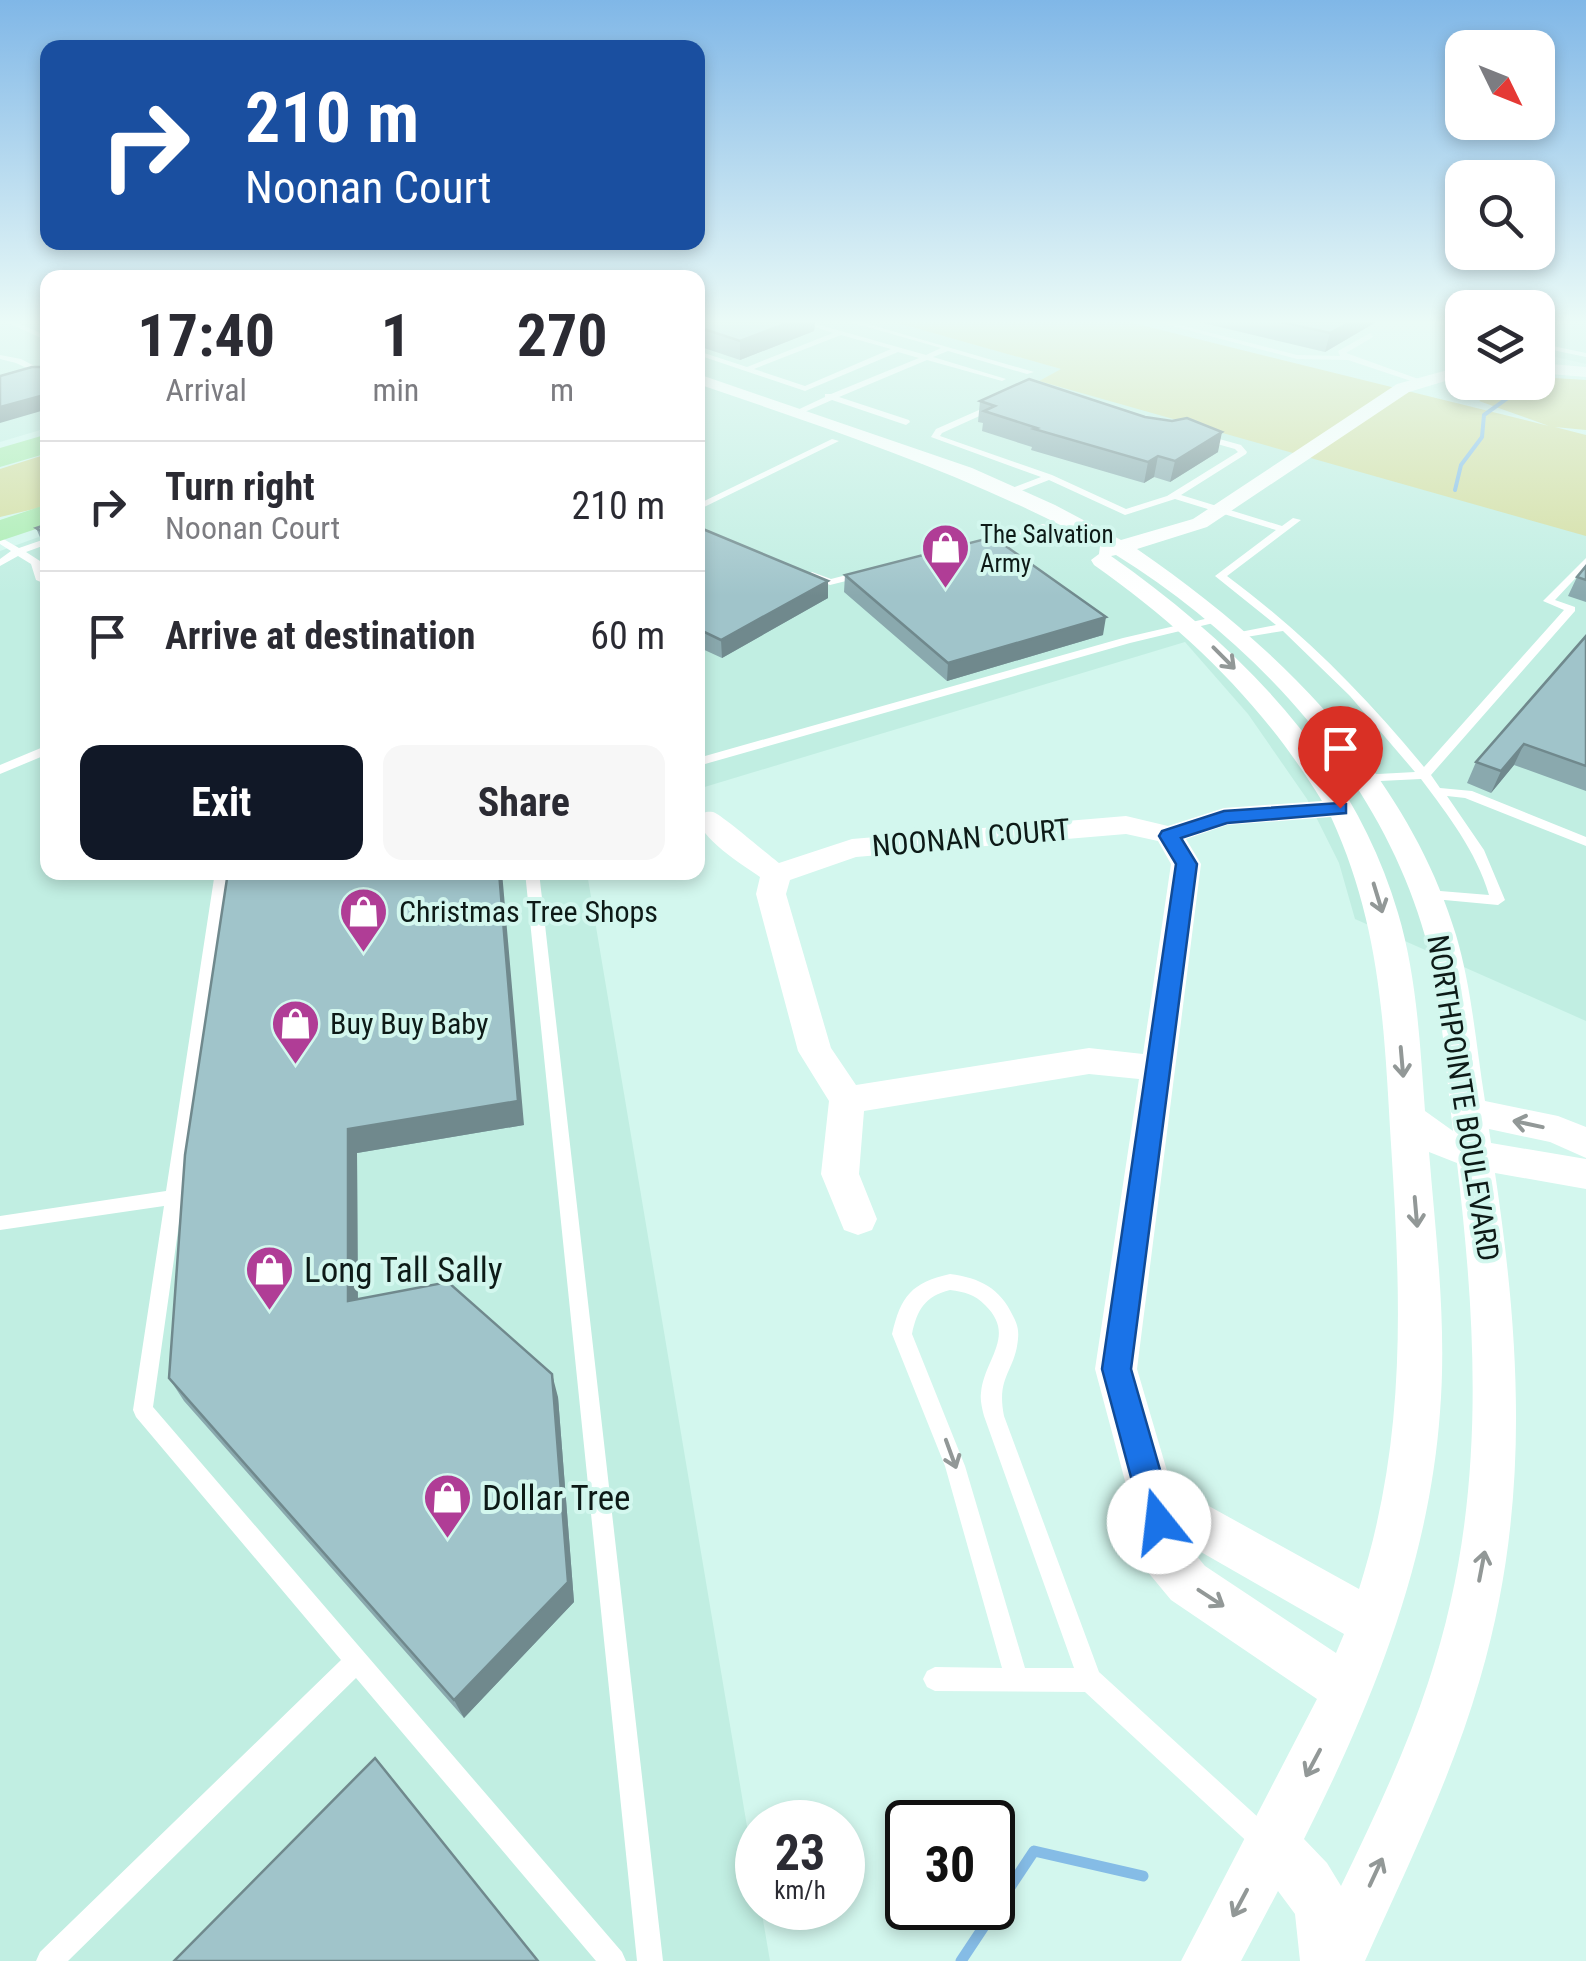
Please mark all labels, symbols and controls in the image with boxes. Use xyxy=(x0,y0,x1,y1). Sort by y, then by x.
north arrow xyxy=(1445,30,1555,140)
map controls xyxy=(1445,30,1555,400)
text: 210 m xyxy=(245,77,419,159)
icon: right xyxy=(80,80,210,210)
button: search xyxy=(1445,160,1555,270)
text: Noonan Court xyxy=(245,161,492,214)
button: layers xyxy=(1445,290,1555,400)
text: 17:40 xyxy=(137,300,275,371)
text: 1 xyxy=(381,300,411,371)
text: 270 xyxy=(517,300,608,371)
text: Arrival xyxy=(165,371,247,409)
text: min xyxy=(372,371,419,409)
text: m xyxy=(550,371,574,409)
text: Turn right xyxy=(165,465,315,509)
icon: right xyxy=(80,479,135,534)
text: 210 m xyxy=(571,484,665,528)
text: Noonan Court xyxy=(165,509,340,547)
place label: The Salvation Army xyxy=(980,520,1114,578)
shop icon: The Salvation Army xyxy=(919,522,971,590)
icon: arrive xyxy=(80,609,135,664)
text: Arrive at destination xyxy=(165,614,475,658)
text: 60 m xyxy=(590,614,665,658)
one-way arrow xyxy=(1212,646,1236,670)
pin xyxy=(1298,706,1383,809)
icon: arrive xyxy=(1313,721,1368,776)
button: Exit xyxy=(80,745,363,860)
button: Share xyxy=(383,745,665,860)
street label: NOONAN COURT xyxy=(871,811,1071,864)
one-way arrow xyxy=(1371,881,1389,913)
shop icon: Christmas Tree Shops xyxy=(338,886,390,954)
place label: Christmas Tree Shops xyxy=(399,894,658,929)
street label: NORTHPOINTE BOULEVARD xyxy=(1420,932,1507,1264)
shop icon: Buy Buy Baby xyxy=(269,998,321,1066)
place label: Buy Buy Baby xyxy=(330,1006,488,1041)
one-way arrow xyxy=(1393,1045,1412,1077)
one-way arrow xyxy=(1513,1113,1545,1132)
one-way arrow xyxy=(1407,1195,1426,1227)
shop icon: Long Tall Sally xyxy=(243,1244,295,1312)
place label: Long Tall Sally xyxy=(304,1250,502,1291)
one-way arrow xyxy=(943,1438,961,1469)
position arrow xyxy=(1107,1470,1211,1574)
shop icon: Dollar Tree xyxy=(421,1472,473,1540)
place label: Dollar Tree xyxy=(482,1478,630,1519)
one-way arrow xyxy=(1473,1551,1492,1583)
one-way arrow xyxy=(1196,1587,1224,1608)
one-way arrow xyxy=(1303,1748,1322,1778)
speed limit sign: 30 xyxy=(885,1800,1015,1930)
text: 23 xyxy=(775,1824,825,1882)
one-way arrow xyxy=(1367,1858,1386,1888)
text: km/h xyxy=(774,1876,826,1905)
one-way arrow xyxy=(1230,1888,1249,1918)

